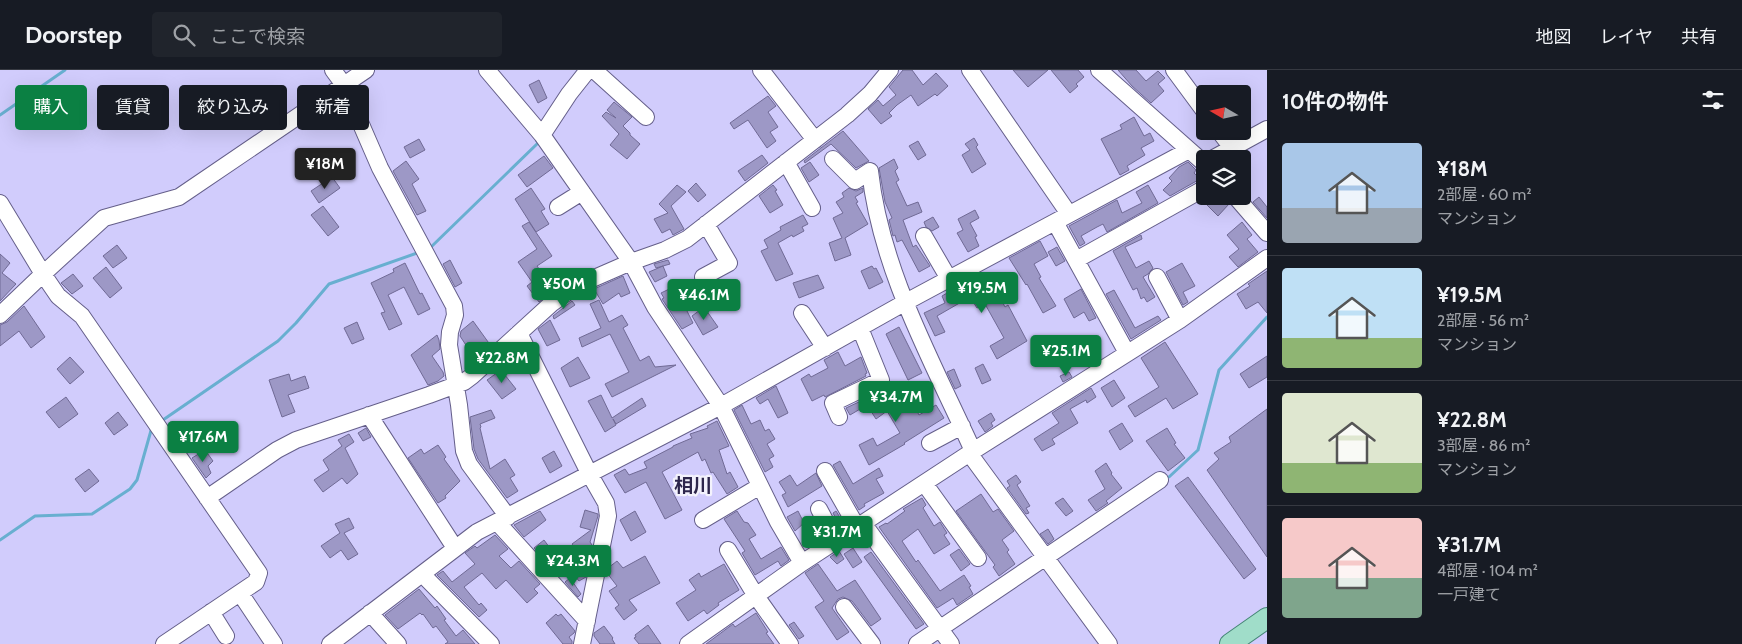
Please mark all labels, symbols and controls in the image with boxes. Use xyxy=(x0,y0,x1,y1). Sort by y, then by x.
search box xyxy=(152,12,502,57)
text: Doorstep xyxy=(25,20,122,49)
icon: search xyxy=(170,21,198,49)
text: ここで検索 xyxy=(210,25,305,48)
text: 地図 xyxy=(1536,26,1572,48)
text: レイヤ xyxy=(1600,26,1653,48)
text: 共有 xyxy=(1681,26,1717,48)
chip: 購入 xyxy=(15,85,87,130)
chip: 賃貸 xyxy=(97,85,169,130)
chip: 絞り込み xyxy=(179,85,287,130)
chip: 新着 xyxy=(297,85,369,130)
north arrow xyxy=(1196,85,1251,140)
map controls xyxy=(1196,85,1251,205)
icon: filters xyxy=(1699,86,1727,114)
text: 10件の物件 xyxy=(1282,89,1389,114)
pin: ¥18M xyxy=(295,148,355,190)
button: layers xyxy=(1196,150,1251,205)
text: ¥18M xyxy=(306,154,344,173)
text: ¥18M xyxy=(1437,156,1488,181)
icon: home xyxy=(1322,163,1382,223)
text: 2部屋 · 60 m² xyxy=(1437,185,1532,204)
text: マンション xyxy=(1437,209,1517,228)
pin: ¥50M xyxy=(534,268,594,310)
pin: ¥19.5M xyxy=(941,272,1023,314)
text: ¥50M xyxy=(543,274,585,293)
pin: ¥46.1M xyxy=(663,278,745,321)
text: ¥19.5M xyxy=(957,278,1007,297)
text: ¥19.5M xyxy=(1437,282,1502,307)
text: ¥46.1M xyxy=(678,285,730,304)
icon: home xyxy=(1322,288,1382,348)
text: 2部屋 · 56 m² xyxy=(1437,311,1529,330)
pin: ¥25.1M xyxy=(1025,334,1107,377)
text: マンション xyxy=(1437,335,1517,354)
text: ¥25.1M xyxy=(1041,341,1091,360)
pin: ¥22.8M xyxy=(461,342,543,384)
text: ¥22.8M xyxy=(475,348,529,367)
pin: ¥34.7M xyxy=(855,380,937,423)
text: ¥34.7M xyxy=(870,387,922,406)
text: ¥22.8M xyxy=(1437,407,1507,432)
icon: home xyxy=(1322,413,1382,473)
pin: ¥17.6M xyxy=(162,420,244,463)
text: ¥17.6M xyxy=(178,427,228,446)
text: 3部屋 · 86 m² xyxy=(1437,436,1530,455)
text: マンション xyxy=(1437,460,1517,479)
district label: 相川 xyxy=(674,474,712,497)
pin: ¥31.7M xyxy=(796,516,878,558)
text: ¥31.7M xyxy=(813,522,861,541)
text: ¥31.7M xyxy=(1437,532,1501,557)
icon: home xyxy=(1322,538,1382,598)
pin: ¥24.3M xyxy=(532,544,614,587)
text: ¥24.3M xyxy=(546,551,600,570)
text: 4部屋 · 104 m² xyxy=(1437,561,1538,580)
text: 一戸建て xyxy=(1437,585,1501,604)

